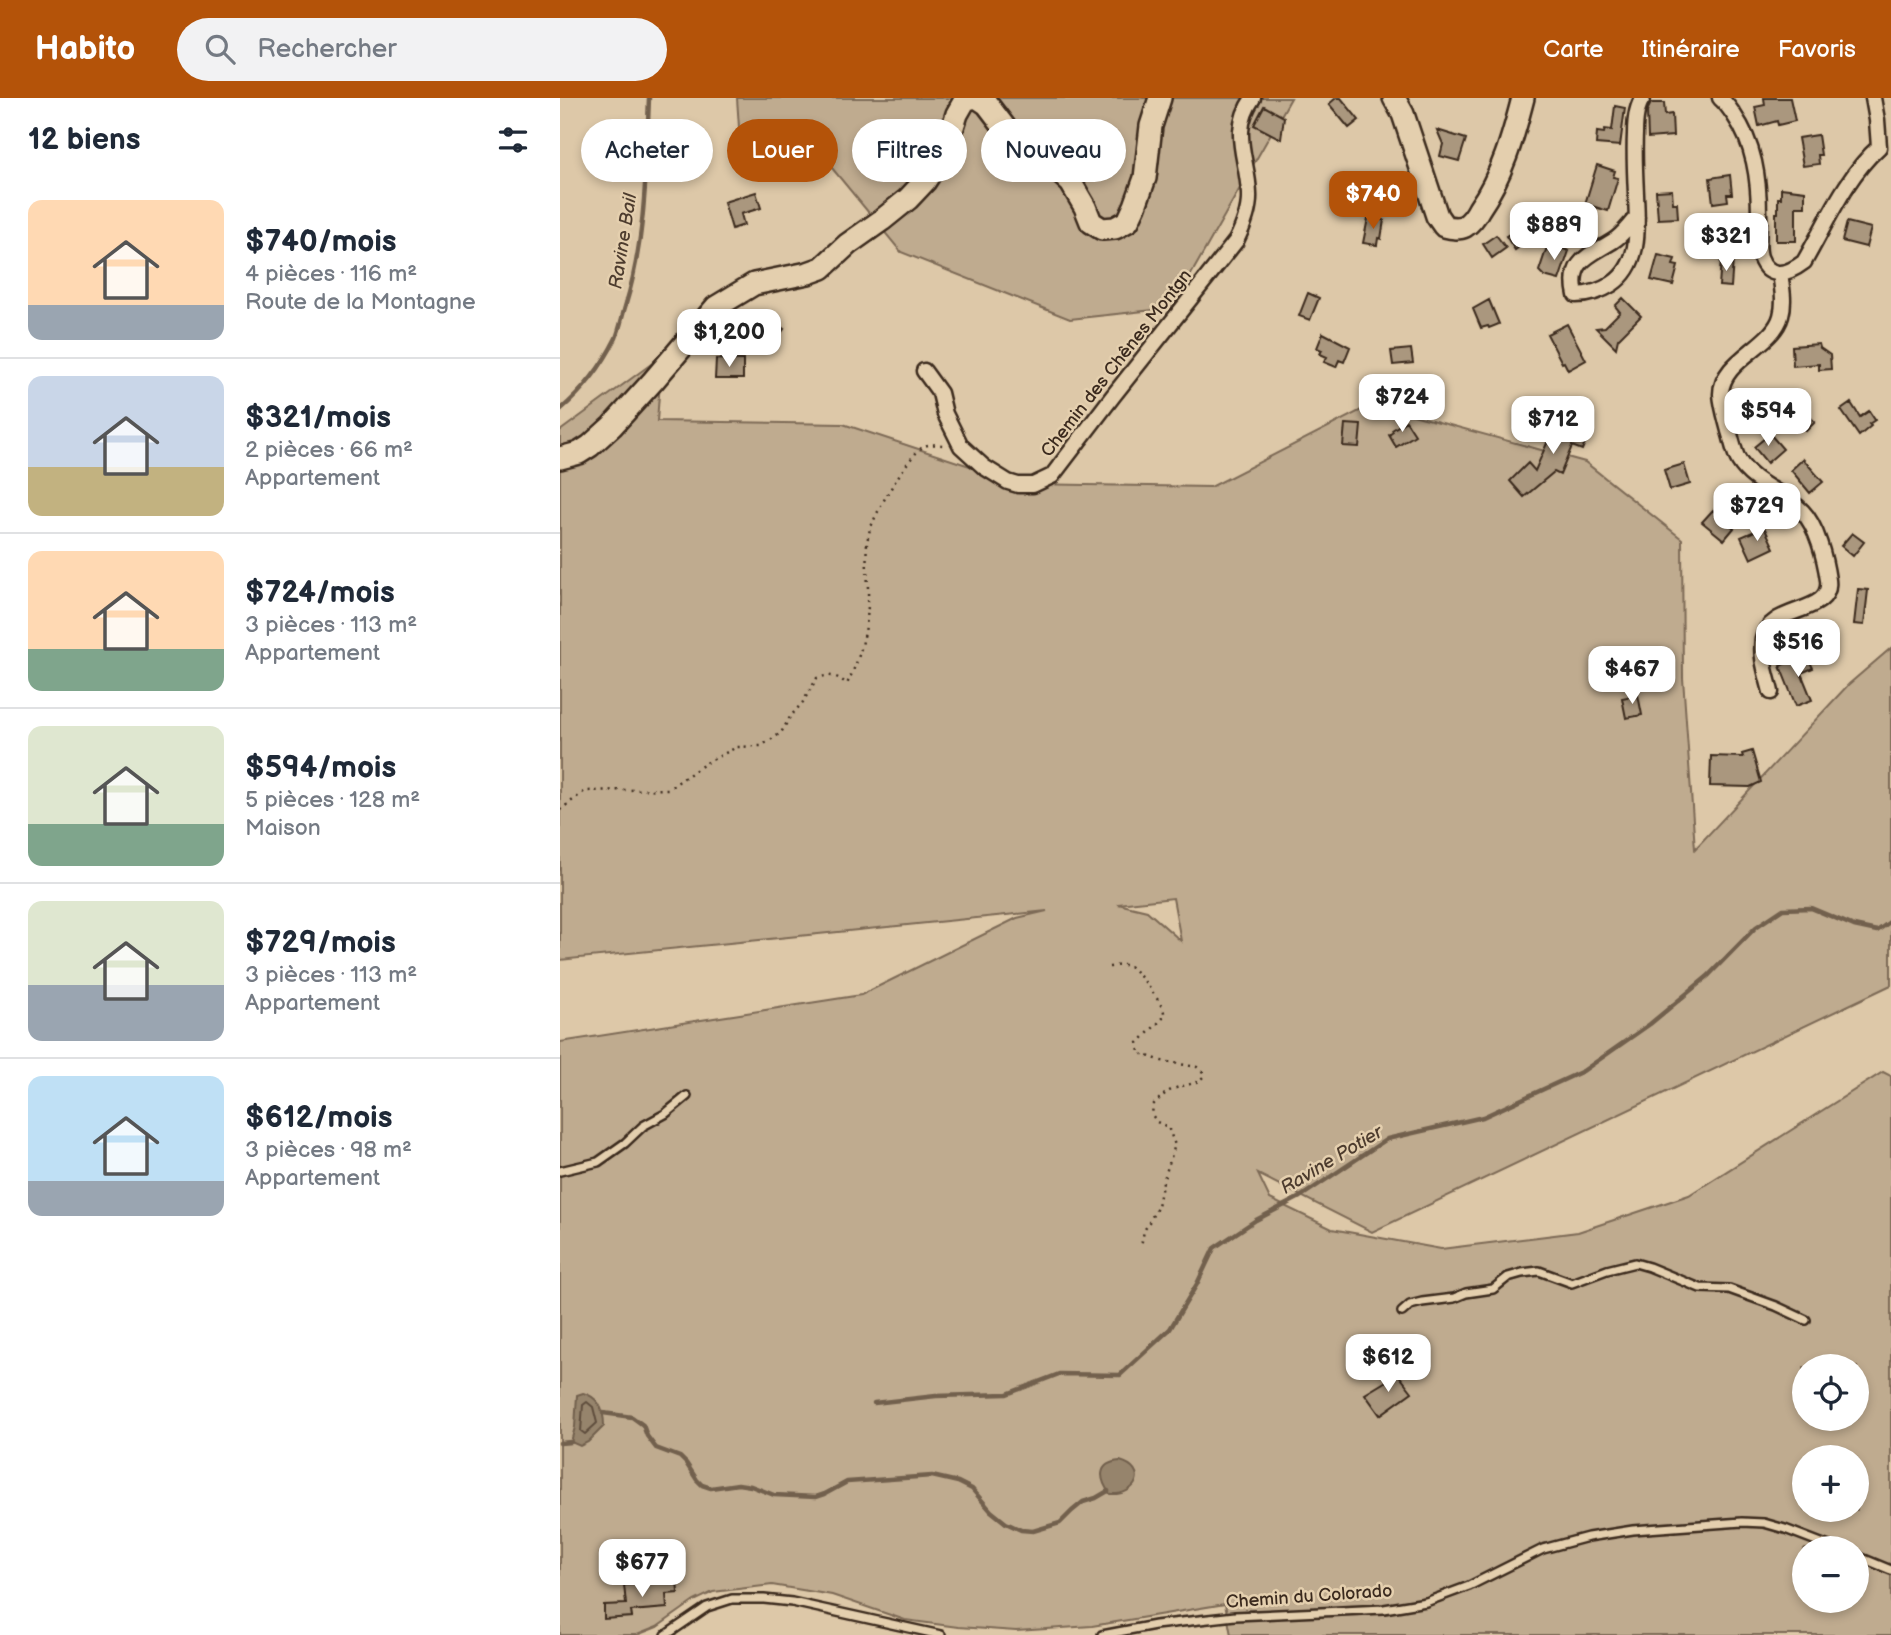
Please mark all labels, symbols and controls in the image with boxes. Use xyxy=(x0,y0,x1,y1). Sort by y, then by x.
search box xyxy=(177,18,667,81)
text: Habito xyxy=(35,29,135,69)
icon: search xyxy=(201,30,239,68)
text: Rechercher xyxy=(257,34,397,65)
text: Carte xyxy=(1543,35,1604,64)
text: Itinéraire xyxy=(1642,35,1740,64)
text: Favoris xyxy=(1778,35,1856,64)
chip: Acheter xyxy=(581,119,713,182)
chip: Louer xyxy=(727,119,838,182)
chip: Filtres xyxy=(852,119,967,182)
chip: Nouveau xyxy=(981,119,1126,182)
icon: filters xyxy=(494,121,532,159)
text: 12 biens xyxy=(28,122,140,158)
pin: $740 xyxy=(1332,172,1414,231)
text: $740 xyxy=(1345,180,1401,208)
water label: Ravine Bail xyxy=(605,191,642,291)
pin: $889 xyxy=(1513,202,1595,262)
text: $889 xyxy=(1526,211,1582,239)
pin: $321 xyxy=(1685,214,1767,273)
text: $321 xyxy=(1700,222,1752,250)
text: $740/mois xyxy=(245,224,397,260)
icon: home xyxy=(84,228,168,312)
text: 4 pièces · 116 m² xyxy=(245,260,417,288)
street label: Chemin des Chênes Montgn xyxy=(1037,265,1196,461)
text: Route de la Montagne xyxy=(245,288,476,316)
pin: $1,200 xyxy=(672,310,786,369)
text: $1,200 xyxy=(693,318,765,346)
pin: $724 xyxy=(1361,374,1443,434)
text: $724 xyxy=(1375,383,1429,411)
pin: $594 xyxy=(1727,388,1809,448)
pin: $712 xyxy=(1512,396,1594,456)
text: $594 xyxy=(1740,397,1796,425)
text: $321/mois xyxy=(245,400,391,436)
icon: home xyxy=(84,404,168,488)
text: $712 xyxy=(1527,405,1579,433)
text: 2 pièces · 66 m² xyxy=(245,436,413,464)
text: Appartement xyxy=(245,464,380,492)
pin: $729 xyxy=(1716,484,1798,543)
text: $729 xyxy=(1729,492,1785,520)
text: $724/mois xyxy=(245,575,395,611)
icon: home xyxy=(84,579,168,663)
text: 3 pièces · 113 m² xyxy=(245,611,417,639)
pin: $516 xyxy=(1757,620,1839,679)
text: $516 xyxy=(1772,628,1824,656)
text: Appartement xyxy=(245,639,380,667)
pin: $467 xyxy=(1591,646,1673,706)
text: $467 xyxy=(1604,655,1660,683)
text: $594/mois xyxy=(245,750,396,786)
icon: home xyxy=(84,754,168,838)
text: 5 pièces · 128 m² xyxy=(245,786,420,814)
text: Maison xyxy=(245,814,321,842)
text: $729/mois xyxy=(245,925,396,961)
icon: home xyxy=(84,929,168,1013)
text: 3 pièces · 113 m² xyxy=(245,961,417,989)
text: Appartement xyxy=(245,989,380,1017)
text: $612/mois xyxy=(245,1100,392,1136)
icon: home xyxy=(84,1104,168,1188)
water label: Ravine Potier xyxy=(1277,1120,1388,1200)
text: 3 pièces · 98 m² xyxy=(245,1136,412,1164)
text: Appartement xyxy=(245,1164,380,1192)
pin: $612 xyxy=(1347,1334,1429,1394)
text: $612 xyxy=(1362,1343,1414,1371)
map controls xyxy=(1792,1354,1869,1613)
button: locate xyxy=(1792,1354,1869,1431)
button: + xyxy=(1792,1445,1869,1522)
button: − xyxy=(1792,1536,1869,1613)
pin: $677 xyxy=(601,1540,683,1599)
text: $677 xyxy=(615,1548,669,1576)
street label: Chemin du Colorado xyxy=(1225,1580,1393,1613)

